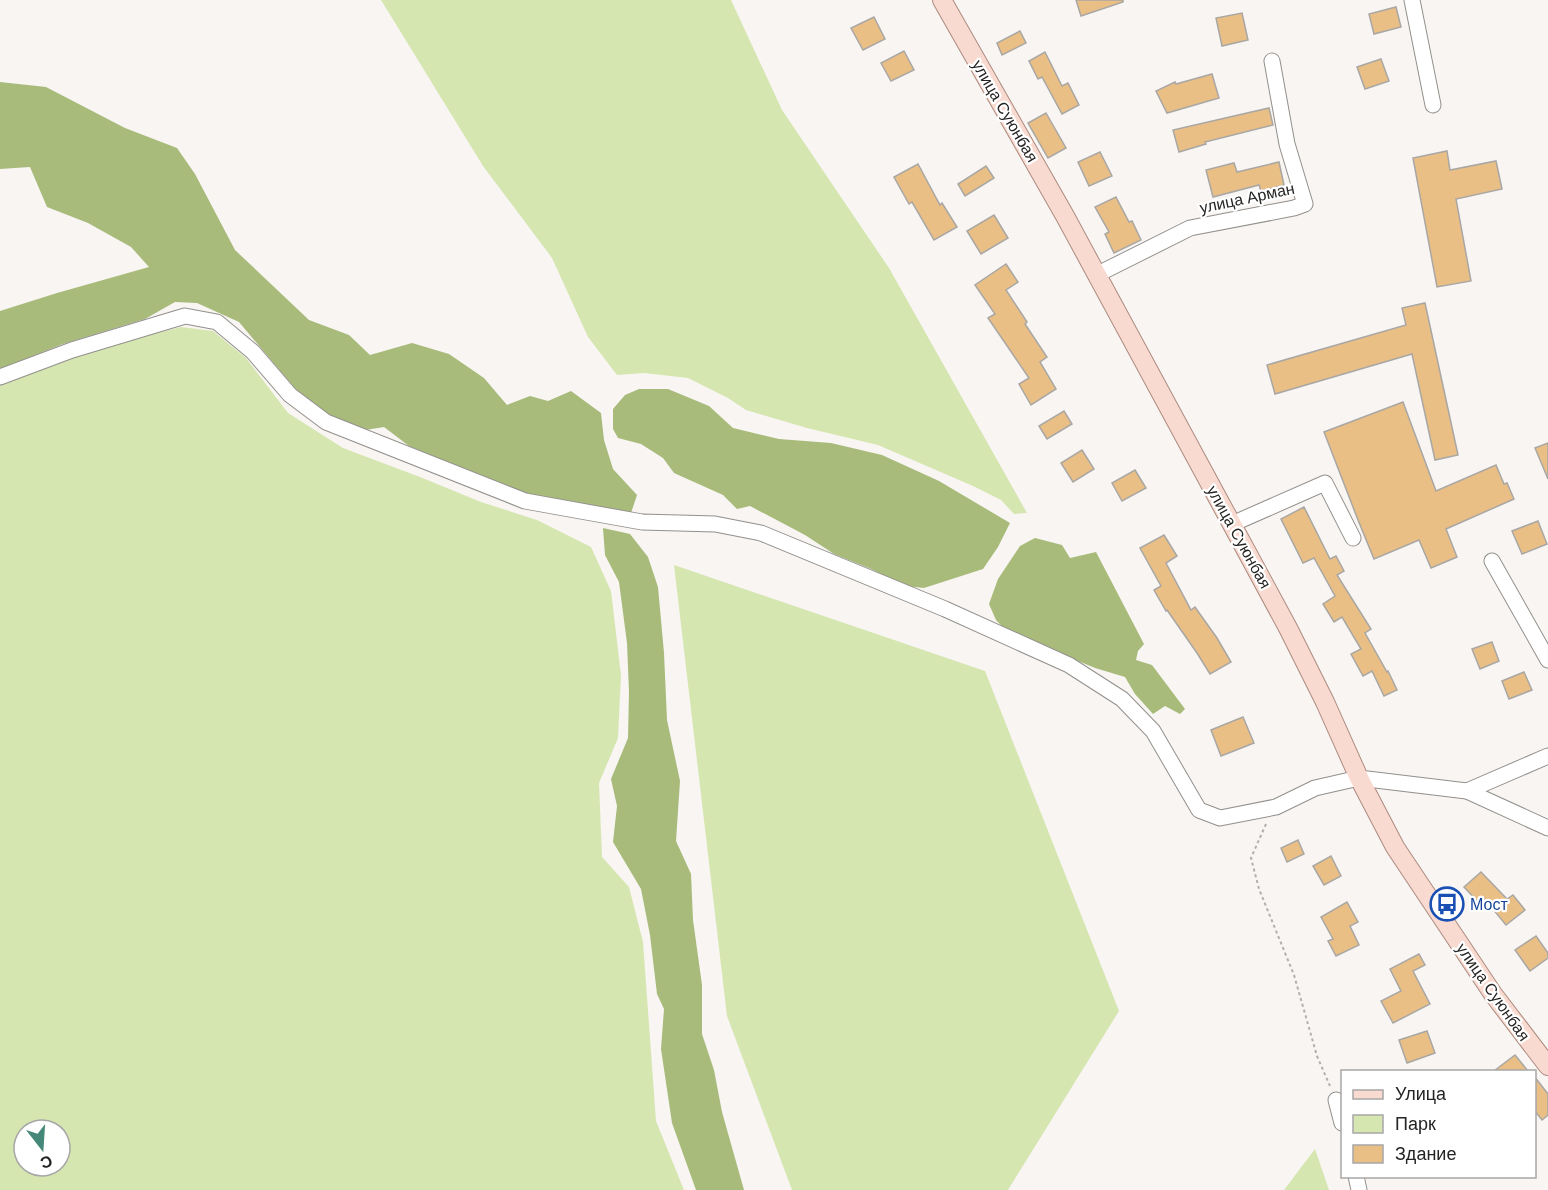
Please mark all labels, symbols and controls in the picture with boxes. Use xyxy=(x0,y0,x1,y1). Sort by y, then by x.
street label: улица Суюнбая xyxy=(967,56,1043,166)
street label: улица Арман xyxy=(1198,178,1296,218)
street label: улица Суюнбая xyxy=(1202,482,1276,592)
bus stop icon: Мост xyxy=(1429,886,1465,922)
place label: Мост xyxy=(1470,894,1508,915)
street label: улица Суюнбая xyxy=(1451,939,1535,1045)
legend xyxy=(1341,1070,1536,1178)
text: Улица xyxy=(1395,1082,1447,1106)
text: Парк xyxy=(1395,1112,1436,1136)
north arrow xyxy=(12,1118,72,1178)
text: Здание xyxy=(1395,1142,1456,1166)
text: С xyxy=(37,1150,55,1174)

